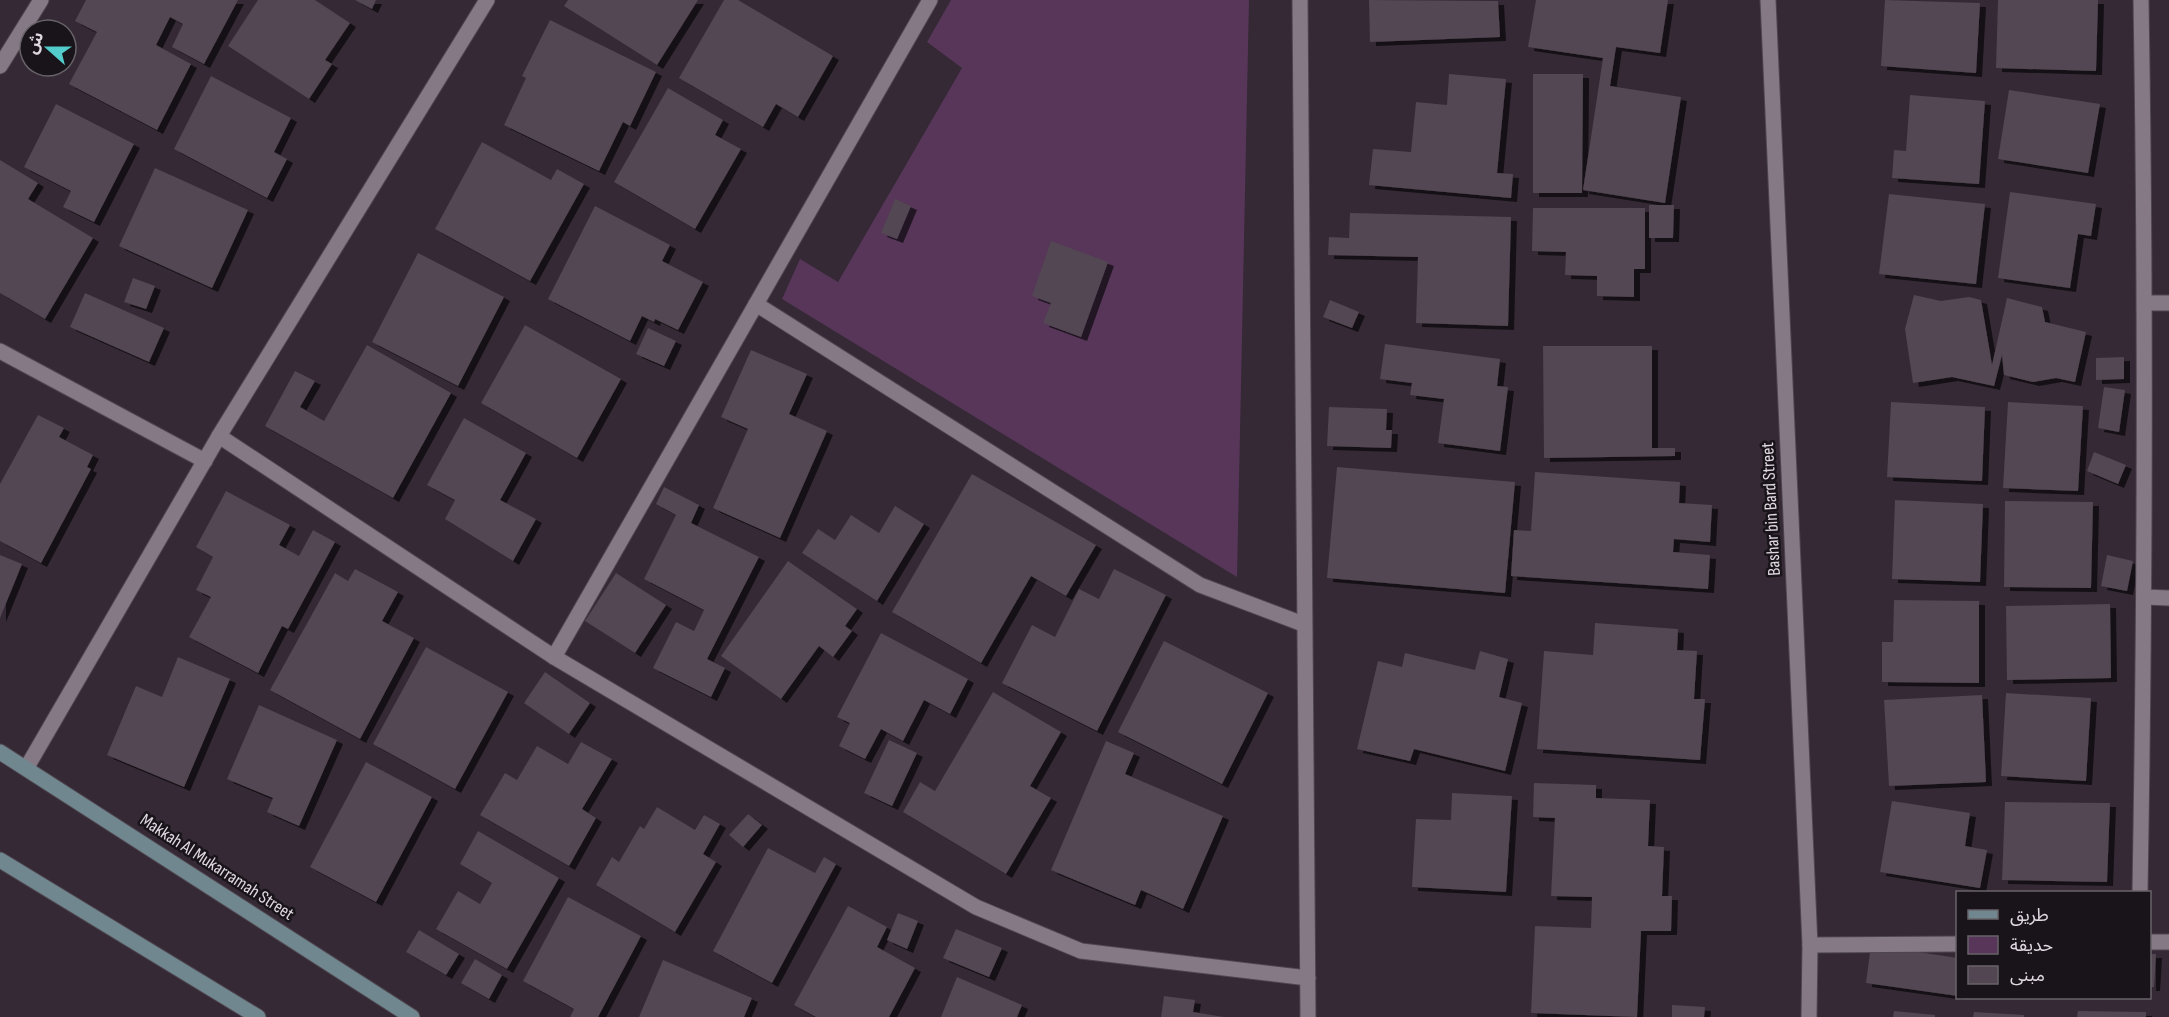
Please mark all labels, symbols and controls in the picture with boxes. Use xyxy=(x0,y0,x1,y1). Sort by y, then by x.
north arrow xyxy=(18,18,78,78)
text: ش xyxy=(23,29,48,57)
street label: Bashar bin Bard Street xyxy=(1757,441,1785,576)
street label: Makkah Al Mukarramah Street xyxy=(136,809,298,925)
legend xyxy=(1956,891,2151,999)
text: طريق xyxy=(2010,905,2049,926)
text: حديقة xyxy=(2010,935,2053,956)
text: مبنى xyxy=(2010,965,2045,986)

